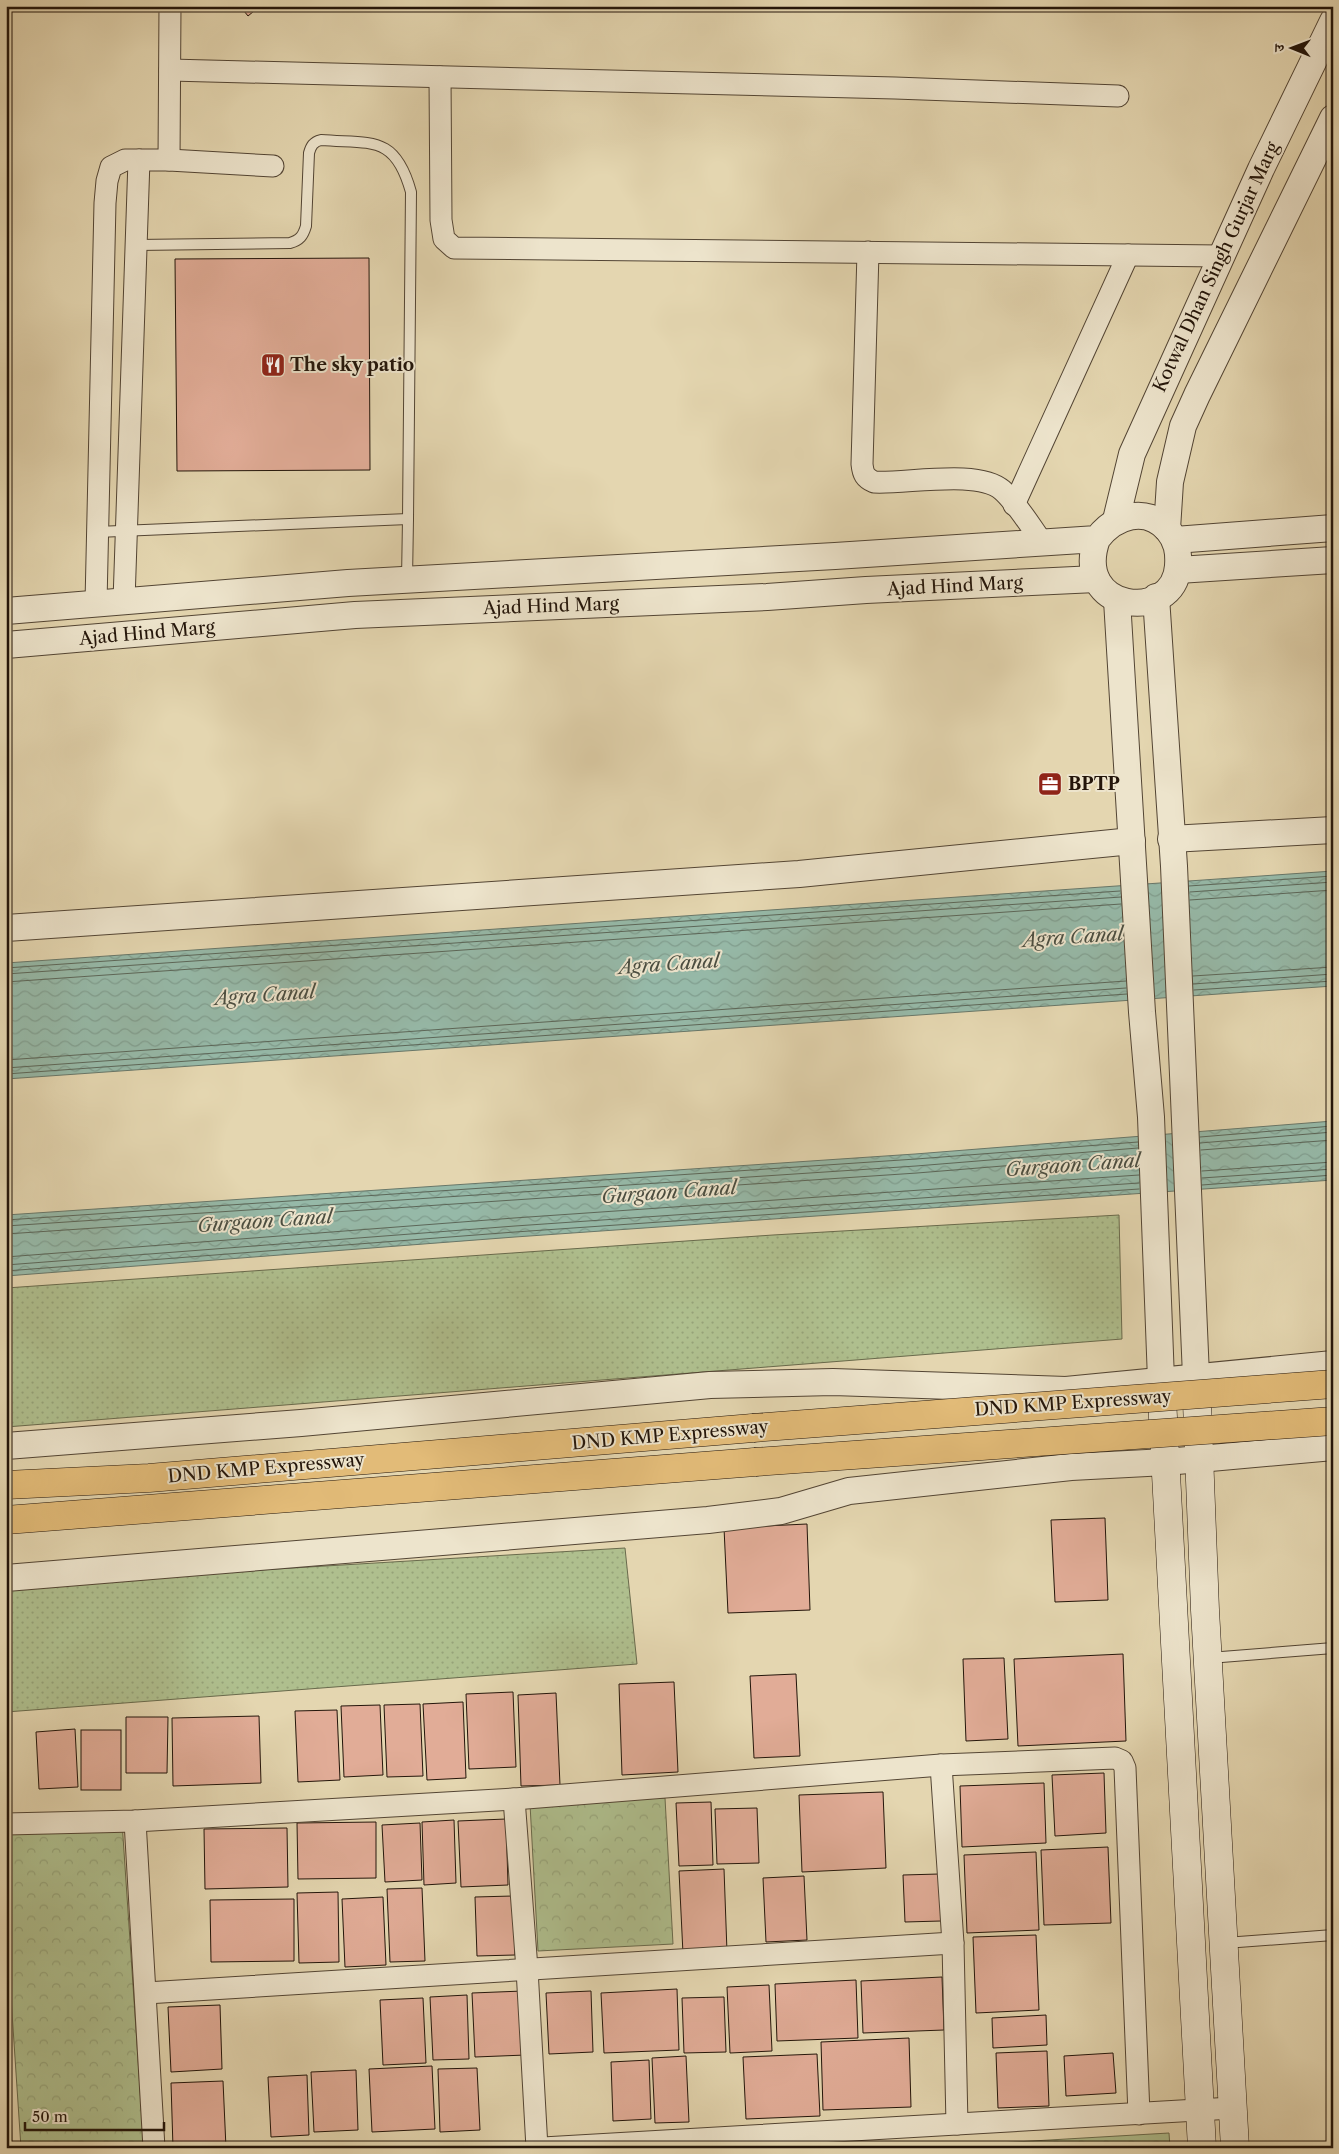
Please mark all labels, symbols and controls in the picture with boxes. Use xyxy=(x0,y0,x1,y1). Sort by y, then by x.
north arrow xyxy=(1266,22,1316,72)
text: उ xyxy=(1270,43,1288,52)
street label: Kotwal Dhan Singh Gurjar Marg xyxy=(1148,138,1284,396)
restaurant icon: The sky patio xyxy=(260,352,286,378)
place label: The sky patio xyxy=(290,354,414,376)
street label: Ajad Hind Marg xyxy=(885,571,1024,601)
street label: Ajad Hind Marg xyxy=(482,593,620,619)
street label: Ajad Hind Marg xyxy=(77,616,216,650)
office icon: BPTP xyxy=(1037,771,1063,797)
place label: BPTP xyxy=(1068,773,1120,795)
water label: Agra Canal xyxy=(1019,922,1126,952)
water label: Agra Canal xyxy=(615,949,722,979)
water label: Agra Canal xyxy=(211,980,318,1010)
water label: Gurgaon Canal xyxy=(1005,1149,1143,1181)
water label: Gurgaon Canal xyxy=(601,1176,739,1208)
water label: Gurgaon Canal xyxy=(197,1205,335,1237)
street label: DND KMP Expressway xyxy=(974,1385,1173,1421)
street label: DND KMP Expressway xyxy=(571,1415,770,1455)
street label: DND KMP Expressway xyxy=(167,1448,366,1488)
scale bar xyxy=(25,2099,164,2131)
text: 50 m xyxy=(32,2107,68,2126)

